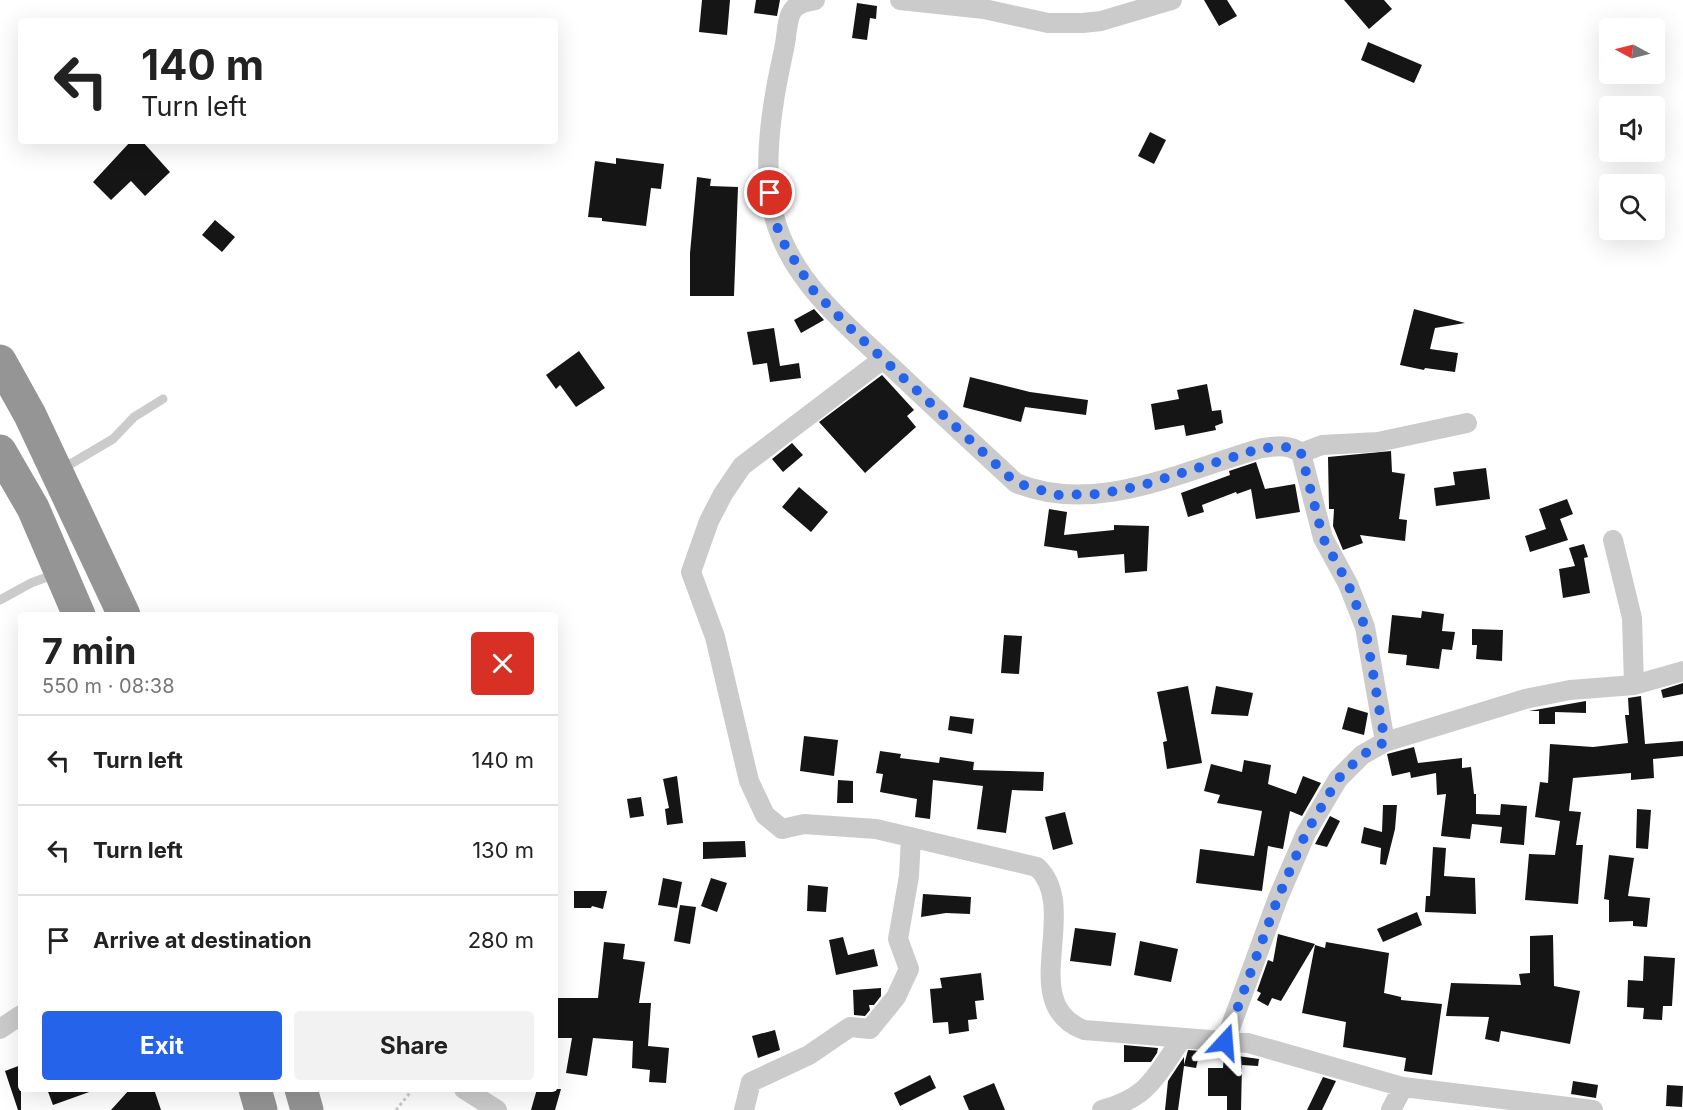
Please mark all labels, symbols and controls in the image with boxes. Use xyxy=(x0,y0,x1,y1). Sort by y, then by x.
north arrow xyxy=(1599,18,1665,84)
map controls xyxy=(1599,18,1665,240)
text: 140 m xyxy=(141,39,264,90)
icon: left xyxy=(42,42,120,120)
text: Turn left xyxy=(141,90,247,123)
button: sound xyxy=(1599,96,1665,162)
pin xyxy=(744,167,795,218)
button: search xyxy=(1599,174,1665,240)
icon: arrive xyxy=(753,176,786,209)
text: 7 min xyxy=(42,629,136,673)
button: close xyxy=(471,632,534,695)
text: 550 m · 08:38 xyxy=(42,674,175,698)
icon: left xyxy=(42,744,75,777)
text: Turn left xyxy=(93,747,183,773)
text: 140 m xyxy=(472,747,534,773)
icon: left xyxy=(42,834,75,867)
text: Turn left xyxy=(93,837,183,863)
text: 130 m xyxy=(472,837,534,863)
icon: arrive xyxy=(42,924,75,957)
text: Arrive at destination xyxy=(93,927,312,953)
text: 280 m xyxy=(468,927,534,953)
position arrow xyxy=(1193,1010,1257,1074)
button: Exit xyxy=(42,1011,282,1080)
button: Share xyxy=(294,1011,534,1080)

